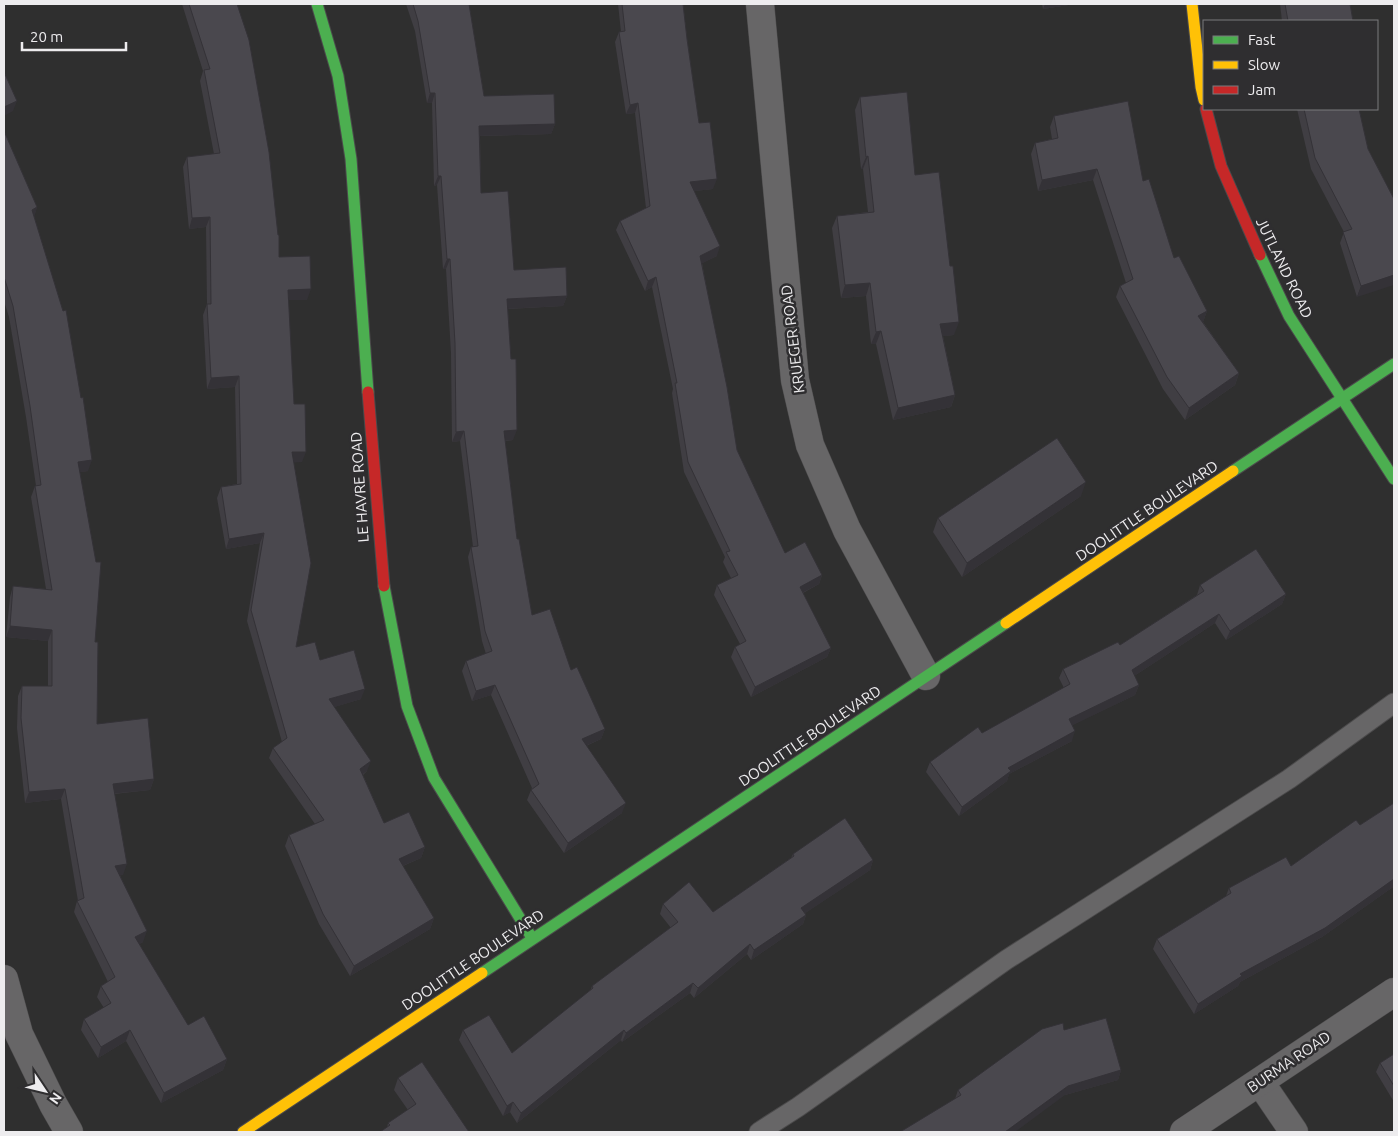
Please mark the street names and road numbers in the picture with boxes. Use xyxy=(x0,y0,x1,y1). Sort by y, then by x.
street label: JUTLAND ROAD xyxy=(1253,215,1316,321)
street label: KRUEGER ROAD xyxy=(777,284,808,394)
street label: LE HAVRE ROAD xyxy=(347,431,372,543)
street label: DOOLITTLE BOULEVARD xyxy=(1072,457,1221,565)
street label: DOOLITTLE BOULEVARD xyxy=(735,682,884,790)
street label: DOOLITTLE BOULEVARD xyxy=(398,906,547,1014)
street label: BURMA ROAD xyxy=(1244,1028,1333,1096)

